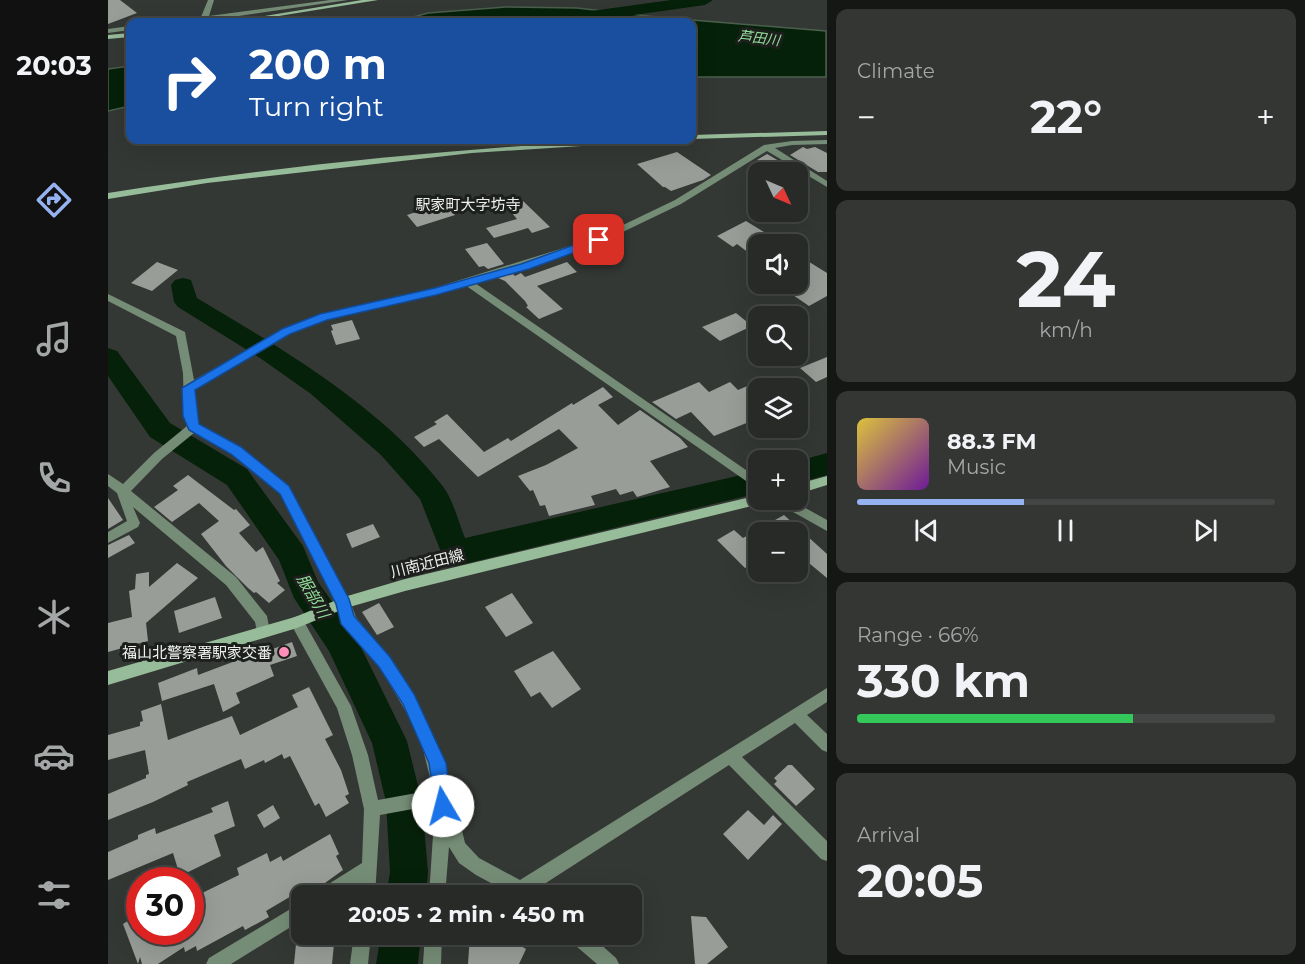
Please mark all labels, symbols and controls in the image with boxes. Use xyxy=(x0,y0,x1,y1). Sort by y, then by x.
water label: 芦田川 xyxy=(737,27,783,50)
text: 200 m xyxy=(249,38,387,90)
icon: right xyxy=(150,42,228,120)
text: 20:03 xyxy=(16,49,92,82)
text: Climate xyxy=(857,59,935,83)
text: 22° xyxy=(1030,89,1102,144)
text: Turn right xyxy=(249,90,384,123)
text: − xyxy=(857,97,876,137)
text: + xyxy=(1256,97,1275,137)
north arrow xyxy=(748,162,808,222)
map controls xyxy=(748,162,808,582)
icon: directions xyxy=(33,179,75,221)
district label: 駅家町大字坊寺 xyxy=(415,195,521,214)
pin xyxy=(573,214,624,265)
icon: arrive xyxy=(582,223,615,256)
text: 24 xyxy=(1017,231,1115,327)
button: sound xyxy=(748,234,808,294)
button: search xyxy=(748,306,808,366)
icon: music xyxy=(33,318,75,360)
text: km/h xyxy=(1039,318,1093,342)
button: layers xyxy=(748,378,808,438)
text: 88.3 FM xyxy=(947,428,1037,455)
button: + xyxy=(748,450,808,510)
text: Music xyxy=(947,455,1006,479)
icon: phone xyxy=(33,457,75,499)
icon: previous xyxy=(910,514,943,547)
icon: pause xyxy=(1049,514,1082,547)
icon: next xyxy=(1189,514,1222,547)
button: − xyxy=(748,522,808,582)
street label: 川南近田線 xyxy=(388,545,466,581)
water label: 服部川 xyxy=(293,570,334,623)
icon: climate xyxy=(33,596,75,638)
text: Range · 66% xyxy=(857,623,979,647)
place label: 福山北警察署駅家交番 xyxy=(122,643,272,662)
marker: 福山北警察署駅家交番 xyxy=(277,645,291,659)
text: 330 km xyxy=(857,653,1030,708)
icon: car xyxy=(33,735,75,777)
position arrow xyxy=(411,774,475,838)
text: Arrival xyxy=(857,823,920,847)
text: 20:05 xyxy=(857,853,983,908)
speed limit sign: 30 xyxy=(126,867,204,945)
icon: filters xyxy=(33,874,75,916)
text: 20:05 · 2 min · 450 m xyxy=(348,901,585,928)

